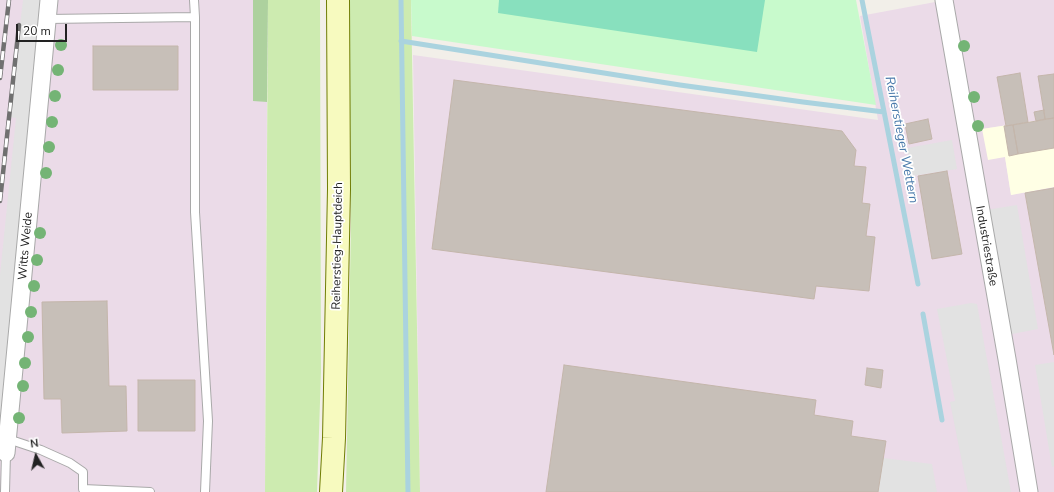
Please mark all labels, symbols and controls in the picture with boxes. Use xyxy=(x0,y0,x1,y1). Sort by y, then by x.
scale bar xyxy=(18,16,69,42)
text: 20 m xyxy=(23,23,51,39)
water label: Reiherstieger Wettern xyxy=(881,75,921,205)
street label: Reiherstieg-Hauptdeich xyxy=(330,182,346,310)
street label: Industriestraße xyxy=(972,205,1000,287)
street label: Witts Weide xyxy=(16,211,36,281)
north arrow xyxy=(16,436,56,476)
text: N xyxy=(29,436,39,452)

